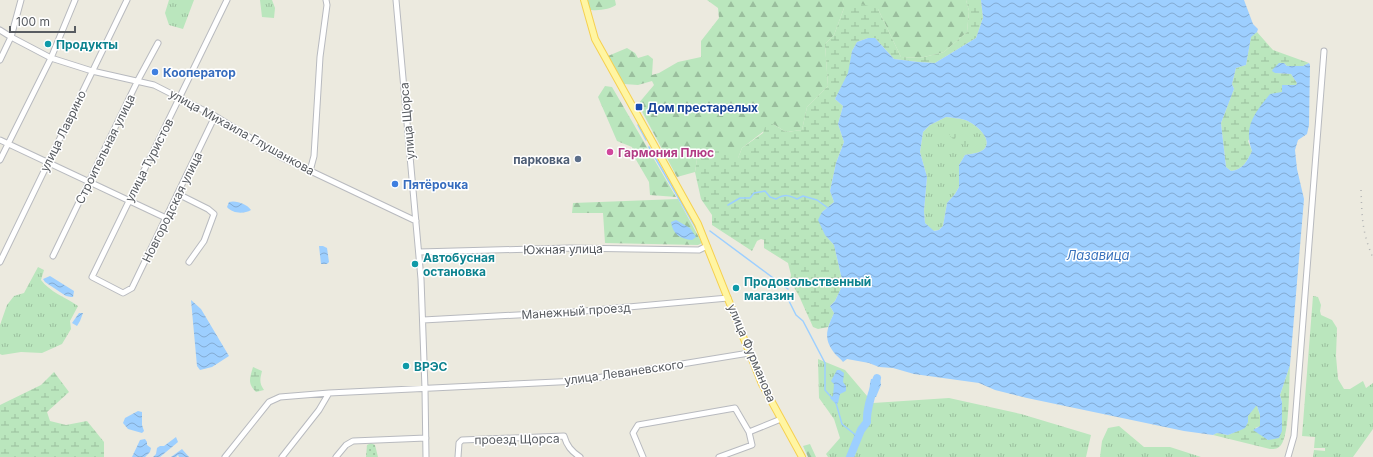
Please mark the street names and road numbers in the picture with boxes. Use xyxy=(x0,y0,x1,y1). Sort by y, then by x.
street label: улица Щорса xyxy=(396,82,418,160)
street label: улица Михаила Глушанкова xyxy=(167,86,317,178)
street label: улица Лаврино xyxy=(37,88,89,174)
street label: Строительная улица xyxy=(72,92,138,206)
street label: улица Туристов xyxy=(121,115,177,204)
street label: Новгородская улица xyxy=(139,149,205,265)
street label: Южная улица xyxy=(523,241,603,257)
street label: Манежный проезд xyxy=(521,300,632,322)
street label: улица Фурманова xyxy=(725,302,779,404)
street label: улица Леваневского xyxy=(563,356,685,388)
street label: проезд Щорса xyxy=(474,431,560,447)

